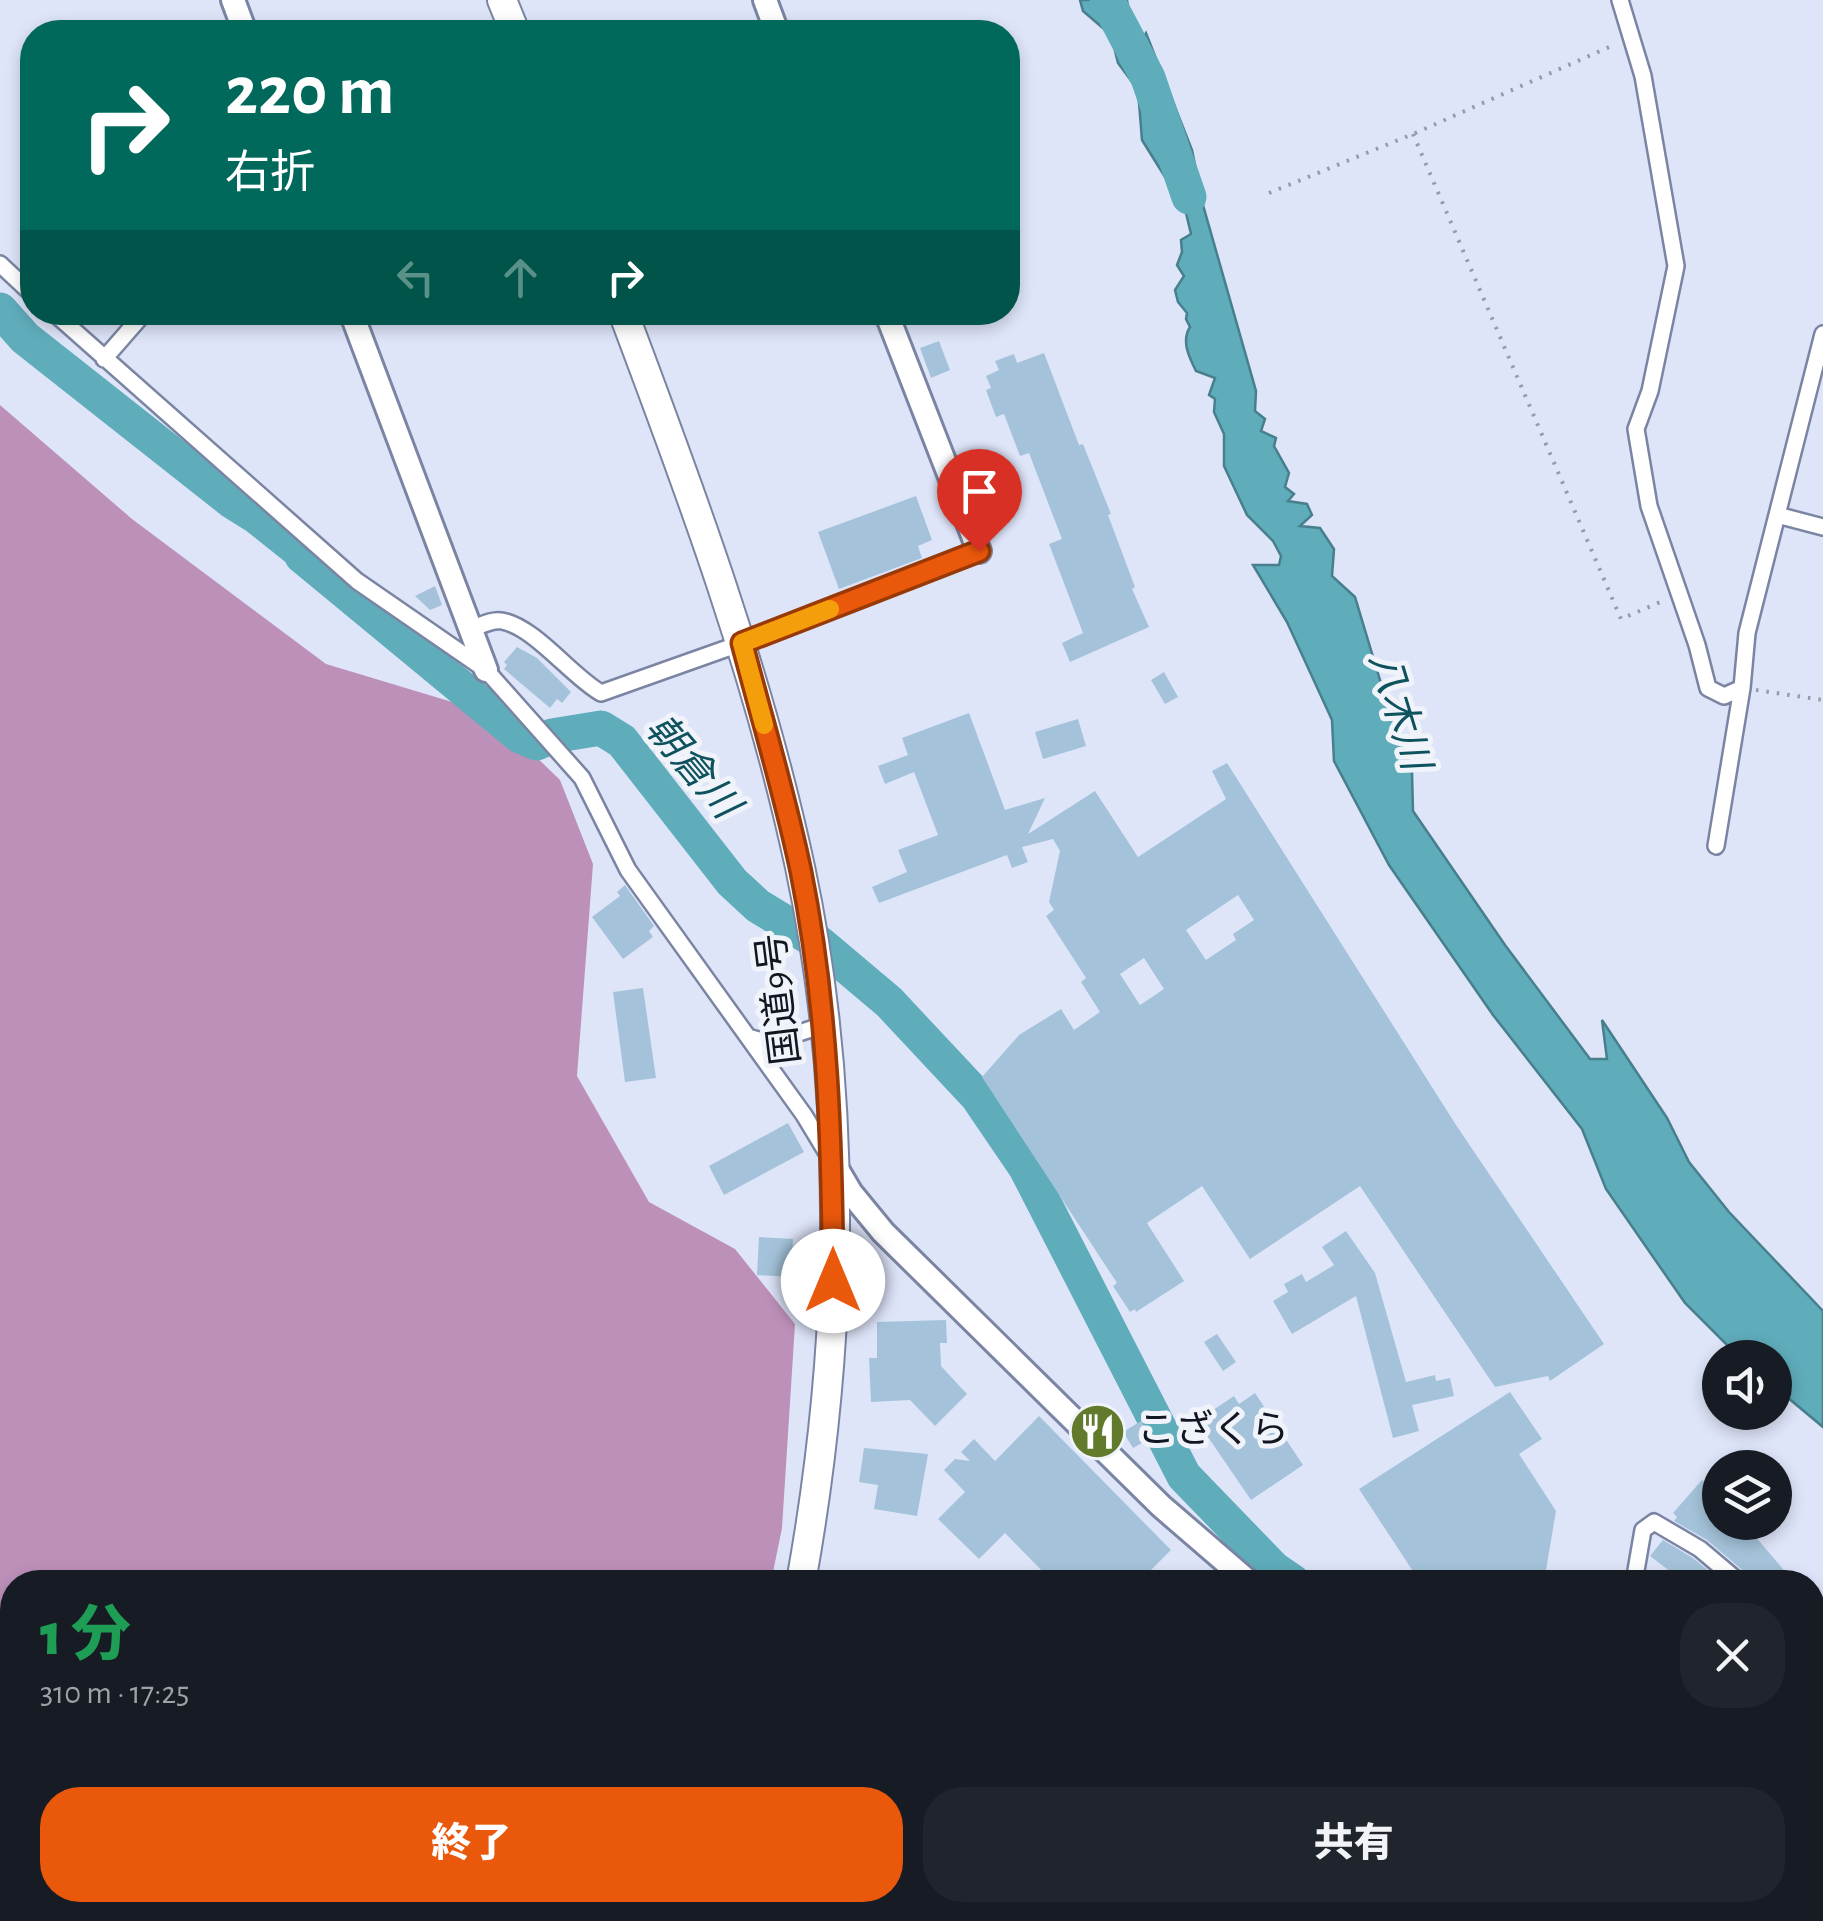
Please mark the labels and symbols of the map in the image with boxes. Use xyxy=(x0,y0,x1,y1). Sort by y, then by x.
pin xyxy=(937,449,1022,552)
water label: 八木川 xyxy=(1362,647,1439,778)
water label: 朝倉川 xyxy=(638,707,750,829)
street label: 国道9号 xyxy=(751,931,807,1067)
position arrow xyxy=(781,1229,885,1333)
restaurant icon: こざくら xyxy=(1068,1401,1128,1461)
place label: こざくら xyxy=(1137,1409,1289,1450)

